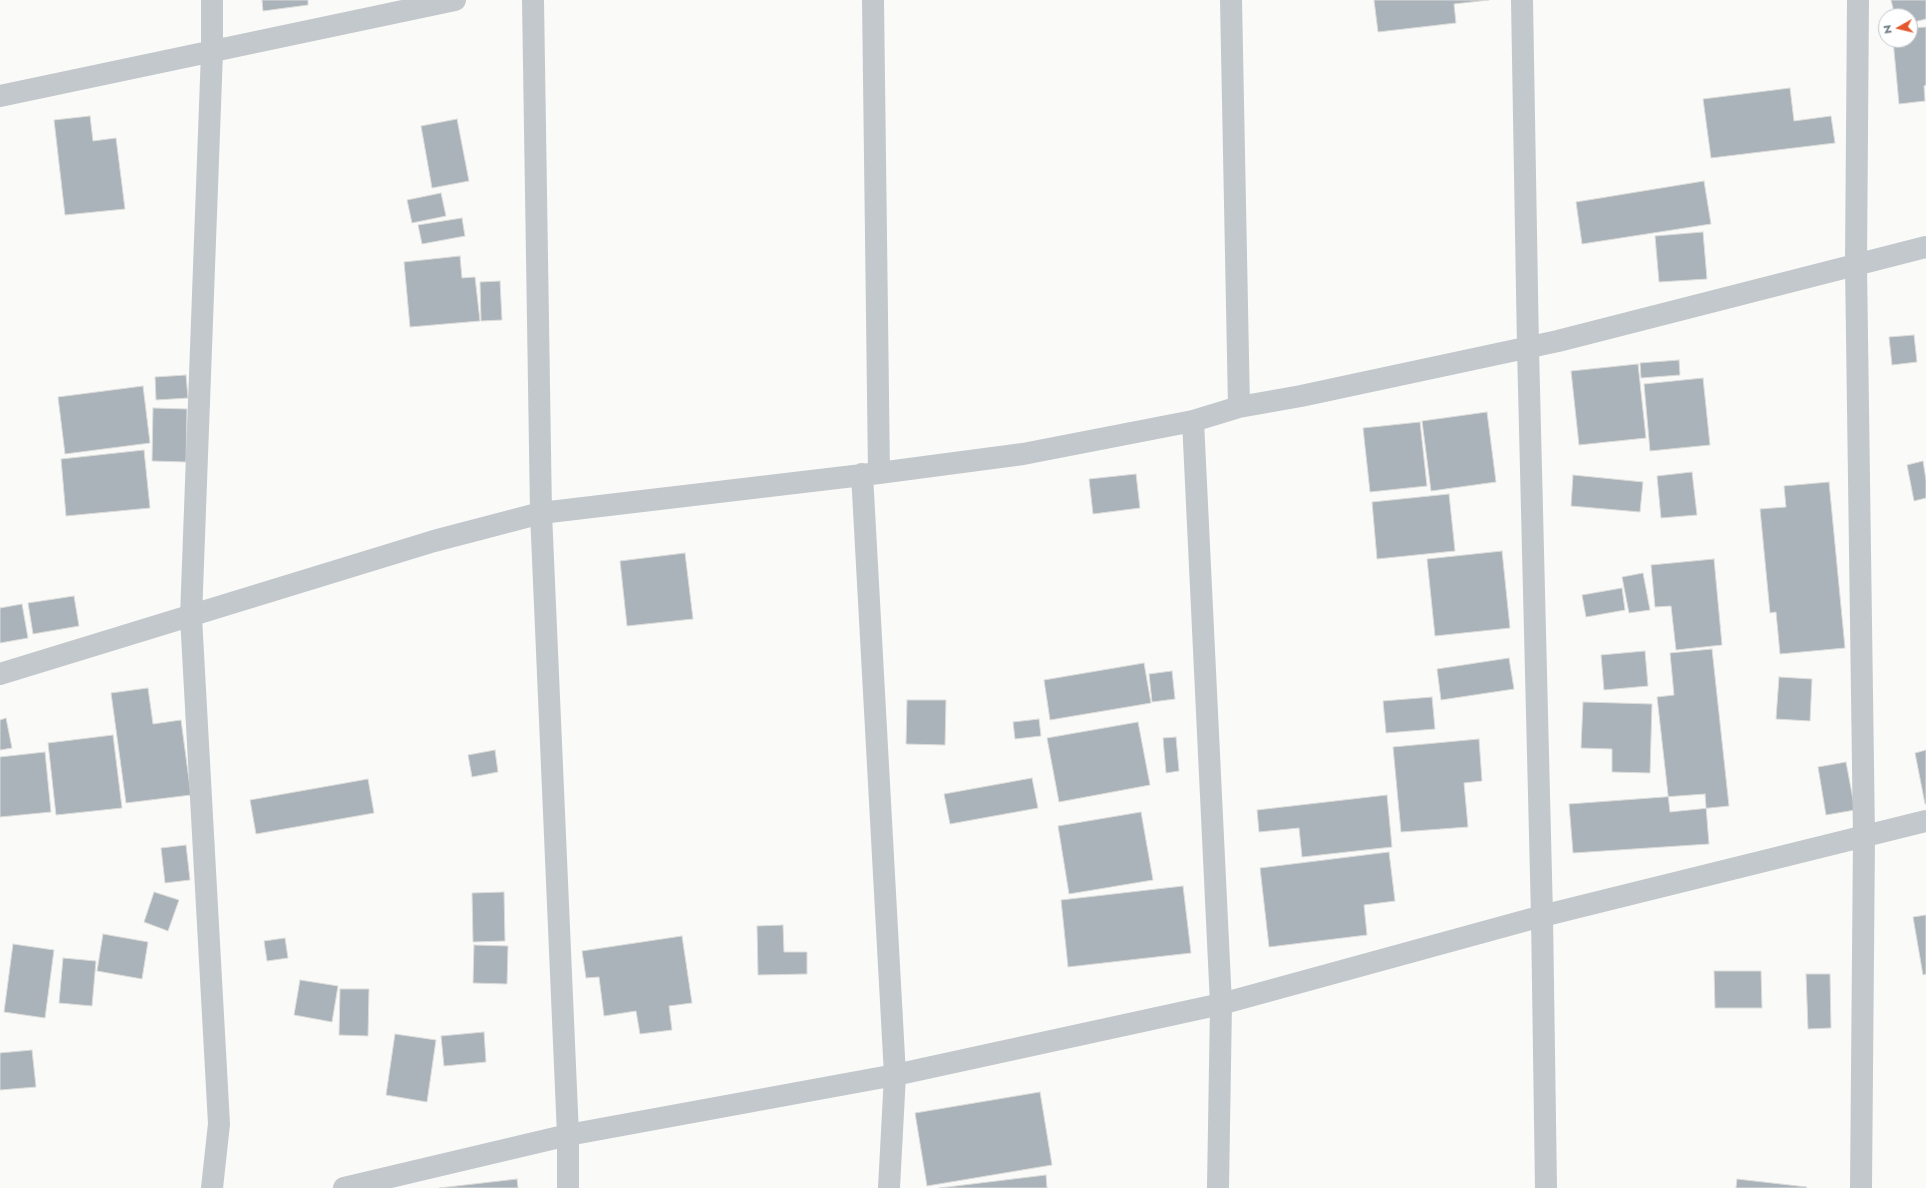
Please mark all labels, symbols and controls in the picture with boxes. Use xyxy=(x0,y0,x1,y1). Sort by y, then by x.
north arrow xyxy=(1878,8,1918,48)
text: N xyxy=(1879,24,1896,35)

